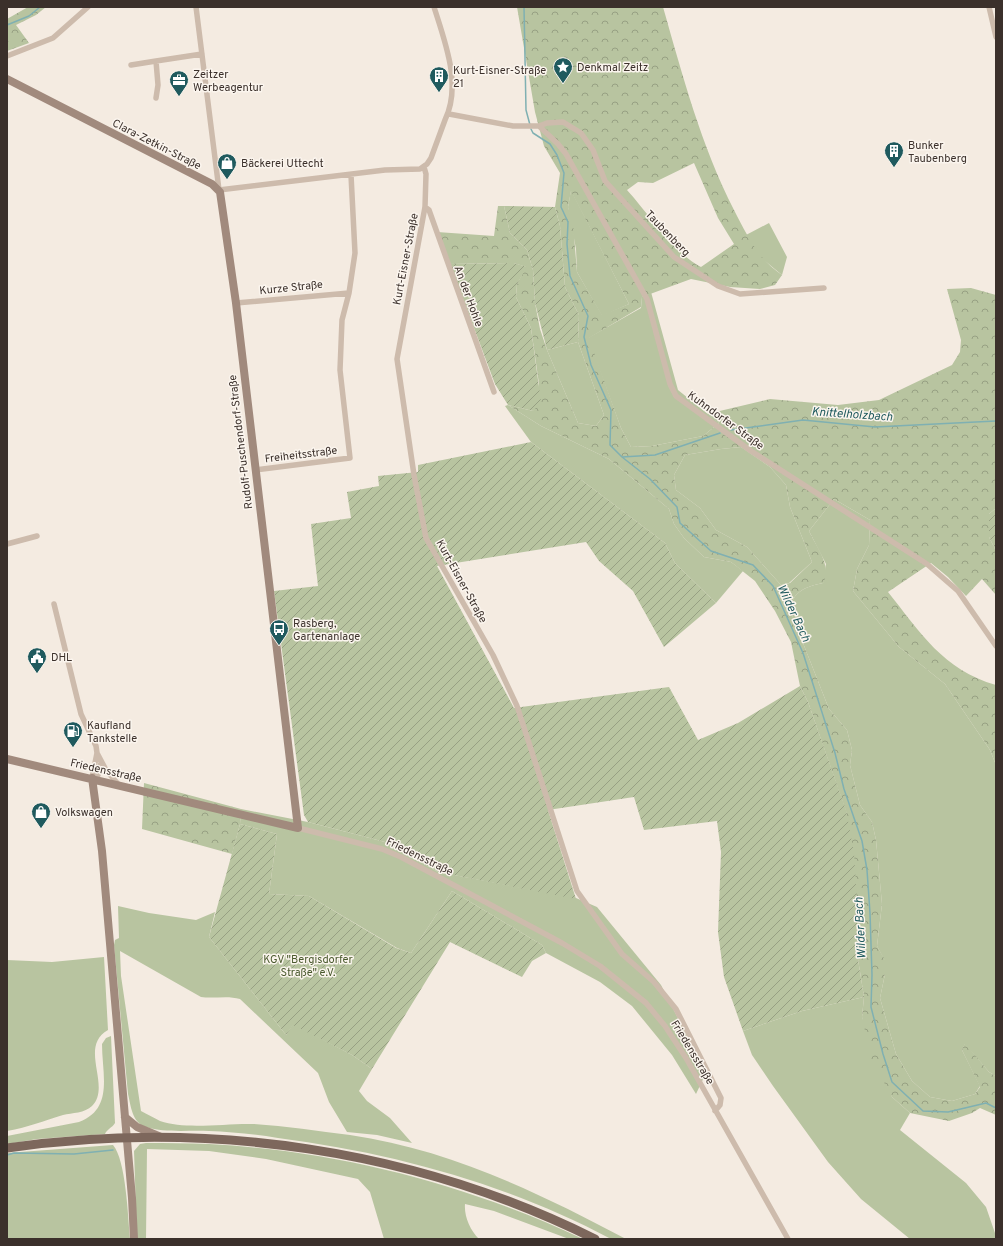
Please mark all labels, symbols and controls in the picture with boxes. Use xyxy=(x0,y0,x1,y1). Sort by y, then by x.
place icon: Denkmal Zeitz xyxy=(552,56,574,84)
place label: Denkmal Zeitz xyxy=(577,61,648,75)
place label: Kurt-Eisner-Straße 21 xyxy=(453,64,546,91)
building icon: Kurt-Eisner-Straße 21 xyxy=(428,65,450,93)
place label: Zeitzer Werbeagentur xyxy=(193,68,264,95)
office icon: Zeitzer Werbeagentur xyxy=(168,69,190,97)
street label: Clara-Zetkin-Straße xyxy=(110,116,203,173)
place label: Bunker Taubenberg xyxy=(908,139,967,166)
building icon: Bunker Taubenberg xyxy=(883,140,905,168)
shop icon: Bäckerei Uttecht xyxy=(216,152,238,180)
place label: Bäckerei Uttecht xyxy=(241,157,324,171)
street label: Taubenberg xyxy=(642,208,693,260)
street label: Kurt-Eisner-Straße xyxy=(390,212,422,306)
street label: An der Hohle xyxy=(451,264,486,329)
street label: Kurze Straße xyxy=(259,278,324,298)
street label: Rudolf-Puschendorf-Straße xyxy=(226,374,256,510)
street label: Kuhndorfer Straße xyxy=(684,388,766,453)
water label: Knittelholzbach xyxy=(811,404,893,426)
street label: Freiheitsstraße xyxy=(264,444,338,466)
street label: Kurt-Eisner-Straße xyxy=(432,537,490,626)
water label: Wilder Bach xyxy=(773,582,814,645)
place label: Rasberg, Gartenanlage xyxy=(293,617,360,644)
bus stop icon: Rasberg, Gartenanlage xyxy=(268,618,290,646)
public building icon: DHL xyxy=(26,646,48,674)
place label: DHL xyxy=(51,651,72,665)
place label: Kaufland Tankstelle xyxy=(87,719,137,746)
fuel station icon: Kaufland Tankstelle xyxy=(62,720,84,748)
street label: Friedensstraße xyxy=(69,756,143,786)
shop icon: Volkswagen xyxy=(30,801,52,829)
place label: Volkswagen xyxy=(55,806,113,820)
street label: Friedensstraße xyxy=(384,835,455,879)
water label: Wilder Bach xyxy=(851,896,871,959)
park label: KGV "Bergisdorfer Straße" e.V. xyxy=(263,953,353,980)
street label: Friedensstraße xyxy=(667,1018,717,1087)

